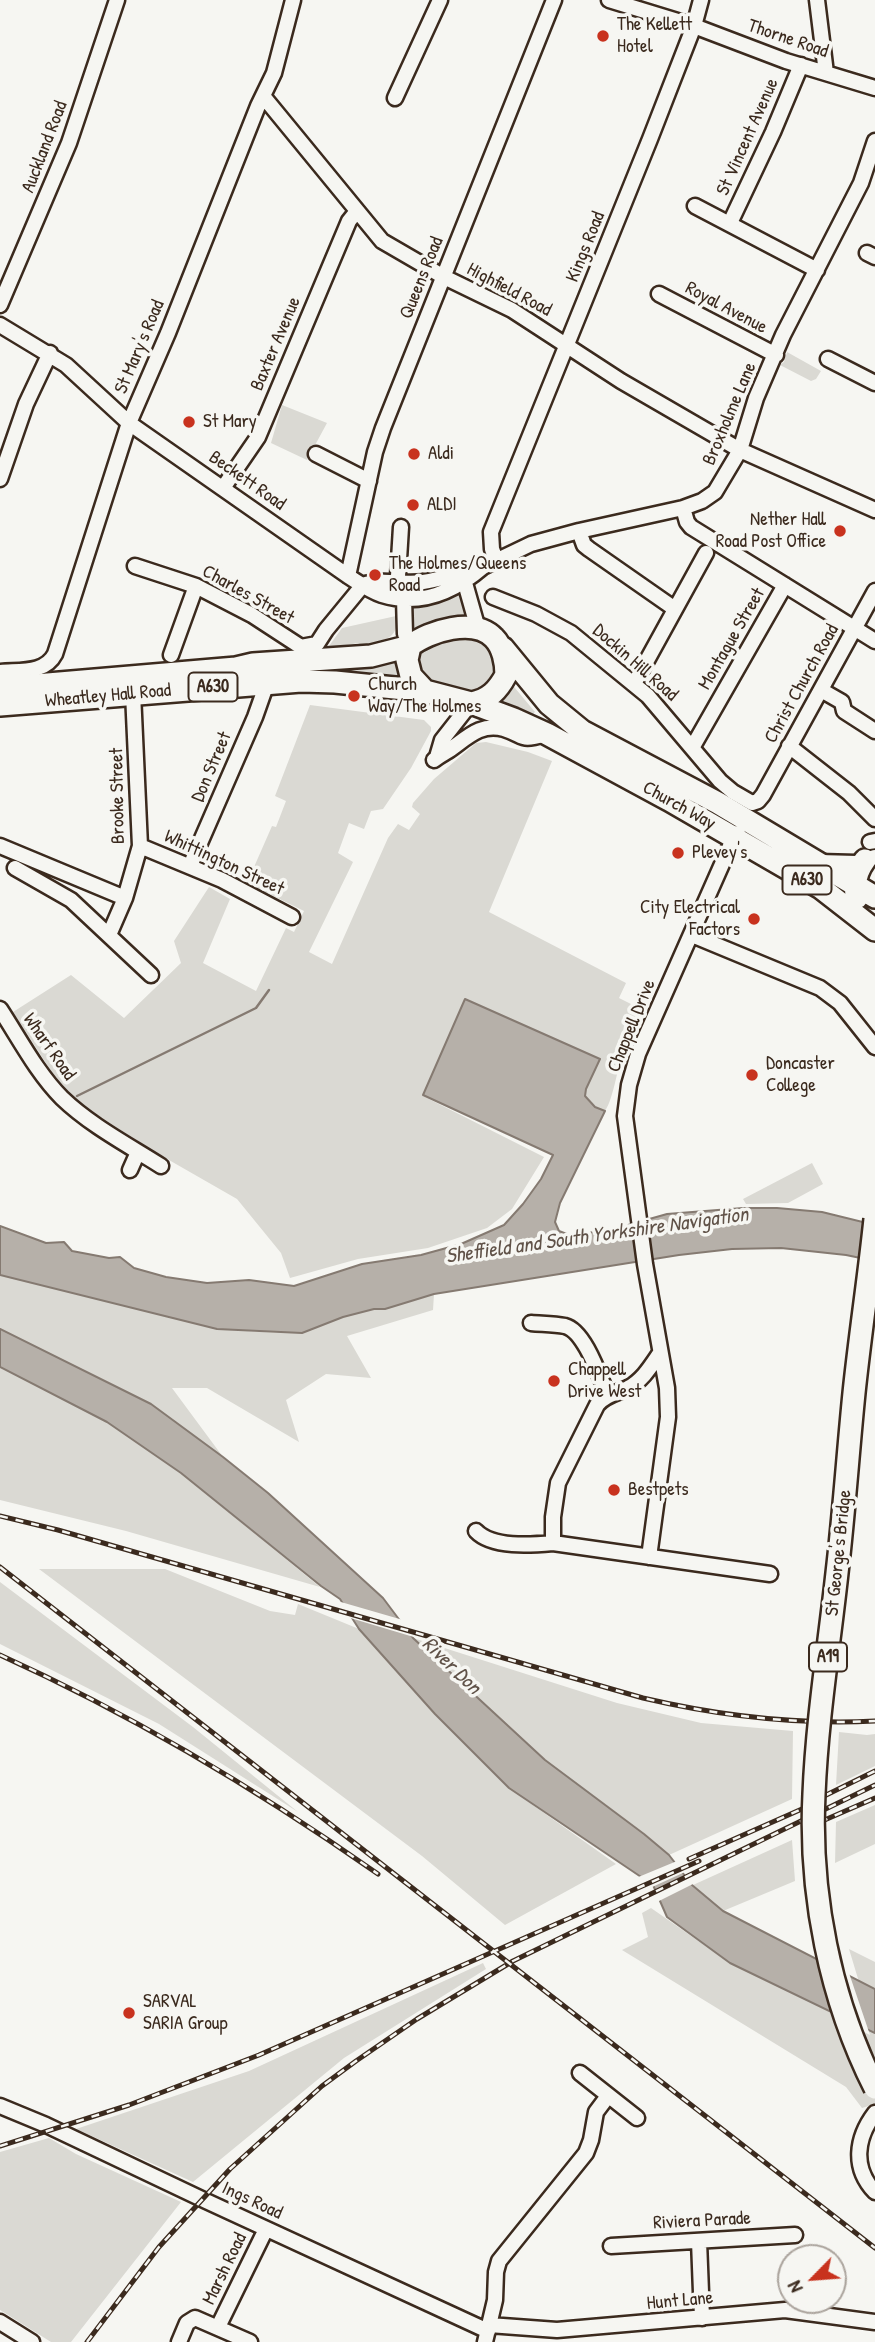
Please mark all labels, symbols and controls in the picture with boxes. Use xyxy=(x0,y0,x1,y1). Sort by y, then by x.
place label: The Kellett Hotel xyxy=(617,14,692,58)
street label: Thorne Road xyxy=(745,15,831,63)
marker: The Kellett Hotel xyxy=(595,28,611,44)
street label: St Vincent Avenue xyxy=(712,75,784,199)
street label: Auckland Road xyxy=(17,98,73,196)
street label: Kings Road xyxy=(562,208,610,286)
street label: Queens Road xyxy=(395,234,449,322)
street label: Highfield Road xyxy=(463,258,555,322)
street label: Royal Avenue xyxy=(681,277,771,339)
street label: Baxter Avenue xyxy=(246,294,306,394)
street label: St Mary's Road xyxy=(110,297,170,397)
street label: Broxholme Lane xyxy=(698,359,762,469)
place label: St Mary xyxy=(203,411,257,433)
marker: St Mary xyxy=(181,414,197,430)
place label: Aldi xyxy=(428,443,454,465)
street label: Beckett Road xyxy=(204,446,290,516)
marker: Aldi xyxy=(406,446,422,462)
place label: ALDI xyxy=(427,494,457,516)
marker: ALDI xyxy=(405,497,421,513)
place label: Nether Hall Road Post Office xyxy=(716,509,826,553)
marker: Nether Hall Road Post Office xyxy=(832,523,848,539)
place label: The Holmes/Queens Road xyxy=(389,553,526,597)
street label: Charles Street xyxy=(198,560,298,630)
marker: The Holmes/Queens Road xyxy=(367,567,383,583)
street label: Montague Street xyxy=(694,584,770,694)
street label: Dockin Hill Road xyxy=(588,620,682,706)
street label: Christ Church Road xyxy=(760,621,844,747)
road number: A630 xyxy=(188,672,238,702)
place label: Church Way/The Holmes xyxy=(368,674,481,718)
street label: Wheatley Hall Road xyxy=(44,679,172,713)
marker: Church Way/The Holmes xyxy=(346,688,362,704)
street label: Don Street xyxy=(187,729,237,805)
street label: Brooke Street xyxy=(106,748,130,844)
street label: Church Way xyxy=(638,777,720,835)
street label: Whittington Street xyxy=(160,825,288,901)
place label: Plevey's xyxy=(692,842,747,864)
marker: Plevey's xyxy=(670,845,686,861)
road number: A630 xyxy=(782,866,832,894)
place label: City Electrical Factors xyxy=(640,897,740,941)
marker: City Electrical Factors xyxy=(746,911,762,927)
street label: Chappell Drive xyxy=(603,976,661,1076)
street label: Wharf Road xyxy=(18,1009,80,1085)
place label: Doncaster College xyxy=(766,1053,835,1097)
marker: Doncaster College xyxy=(744,1067,760,1083)
water label: Sheffield and South Yorkshire Navigation xyxy=(444,1202,750,1270)
place label: Chappell Drive West xyxy=(568,1359,641,1403)
marker: Chappell Drive West xyxy=(546,1373,562,1389)
place label: Bestpets xyxy=(628,1479,689,1501)
marker: Bestpets xyxy=(606,1482,622,1498)
street label: St George's Bridge xyxy=(821,1489,857,1617)
water label: River Don xyxy=(416,1632,486,1700)
road number: A19 xyxy=(809,1642,847,1672)
place label: SARVAL SARIA Group xyxy=(143,1991,228,2035)
marker: SARVAL SARIA Group xyxy=(121,2005,137,2021)
street label: Ings Road xyxy=(218,2177,286,2225)
street label: Riviera Parade xyxy=(653,2207,751,2235)
street label: Marsh Road xyxy=(198,2229,252,2309)
north arrow xyxy=(777,2244,847,2314)
text: N xyxy=(781,2277,809,2297)
street label: Hunt Lane xyxy=(646,2287,714,2315)

